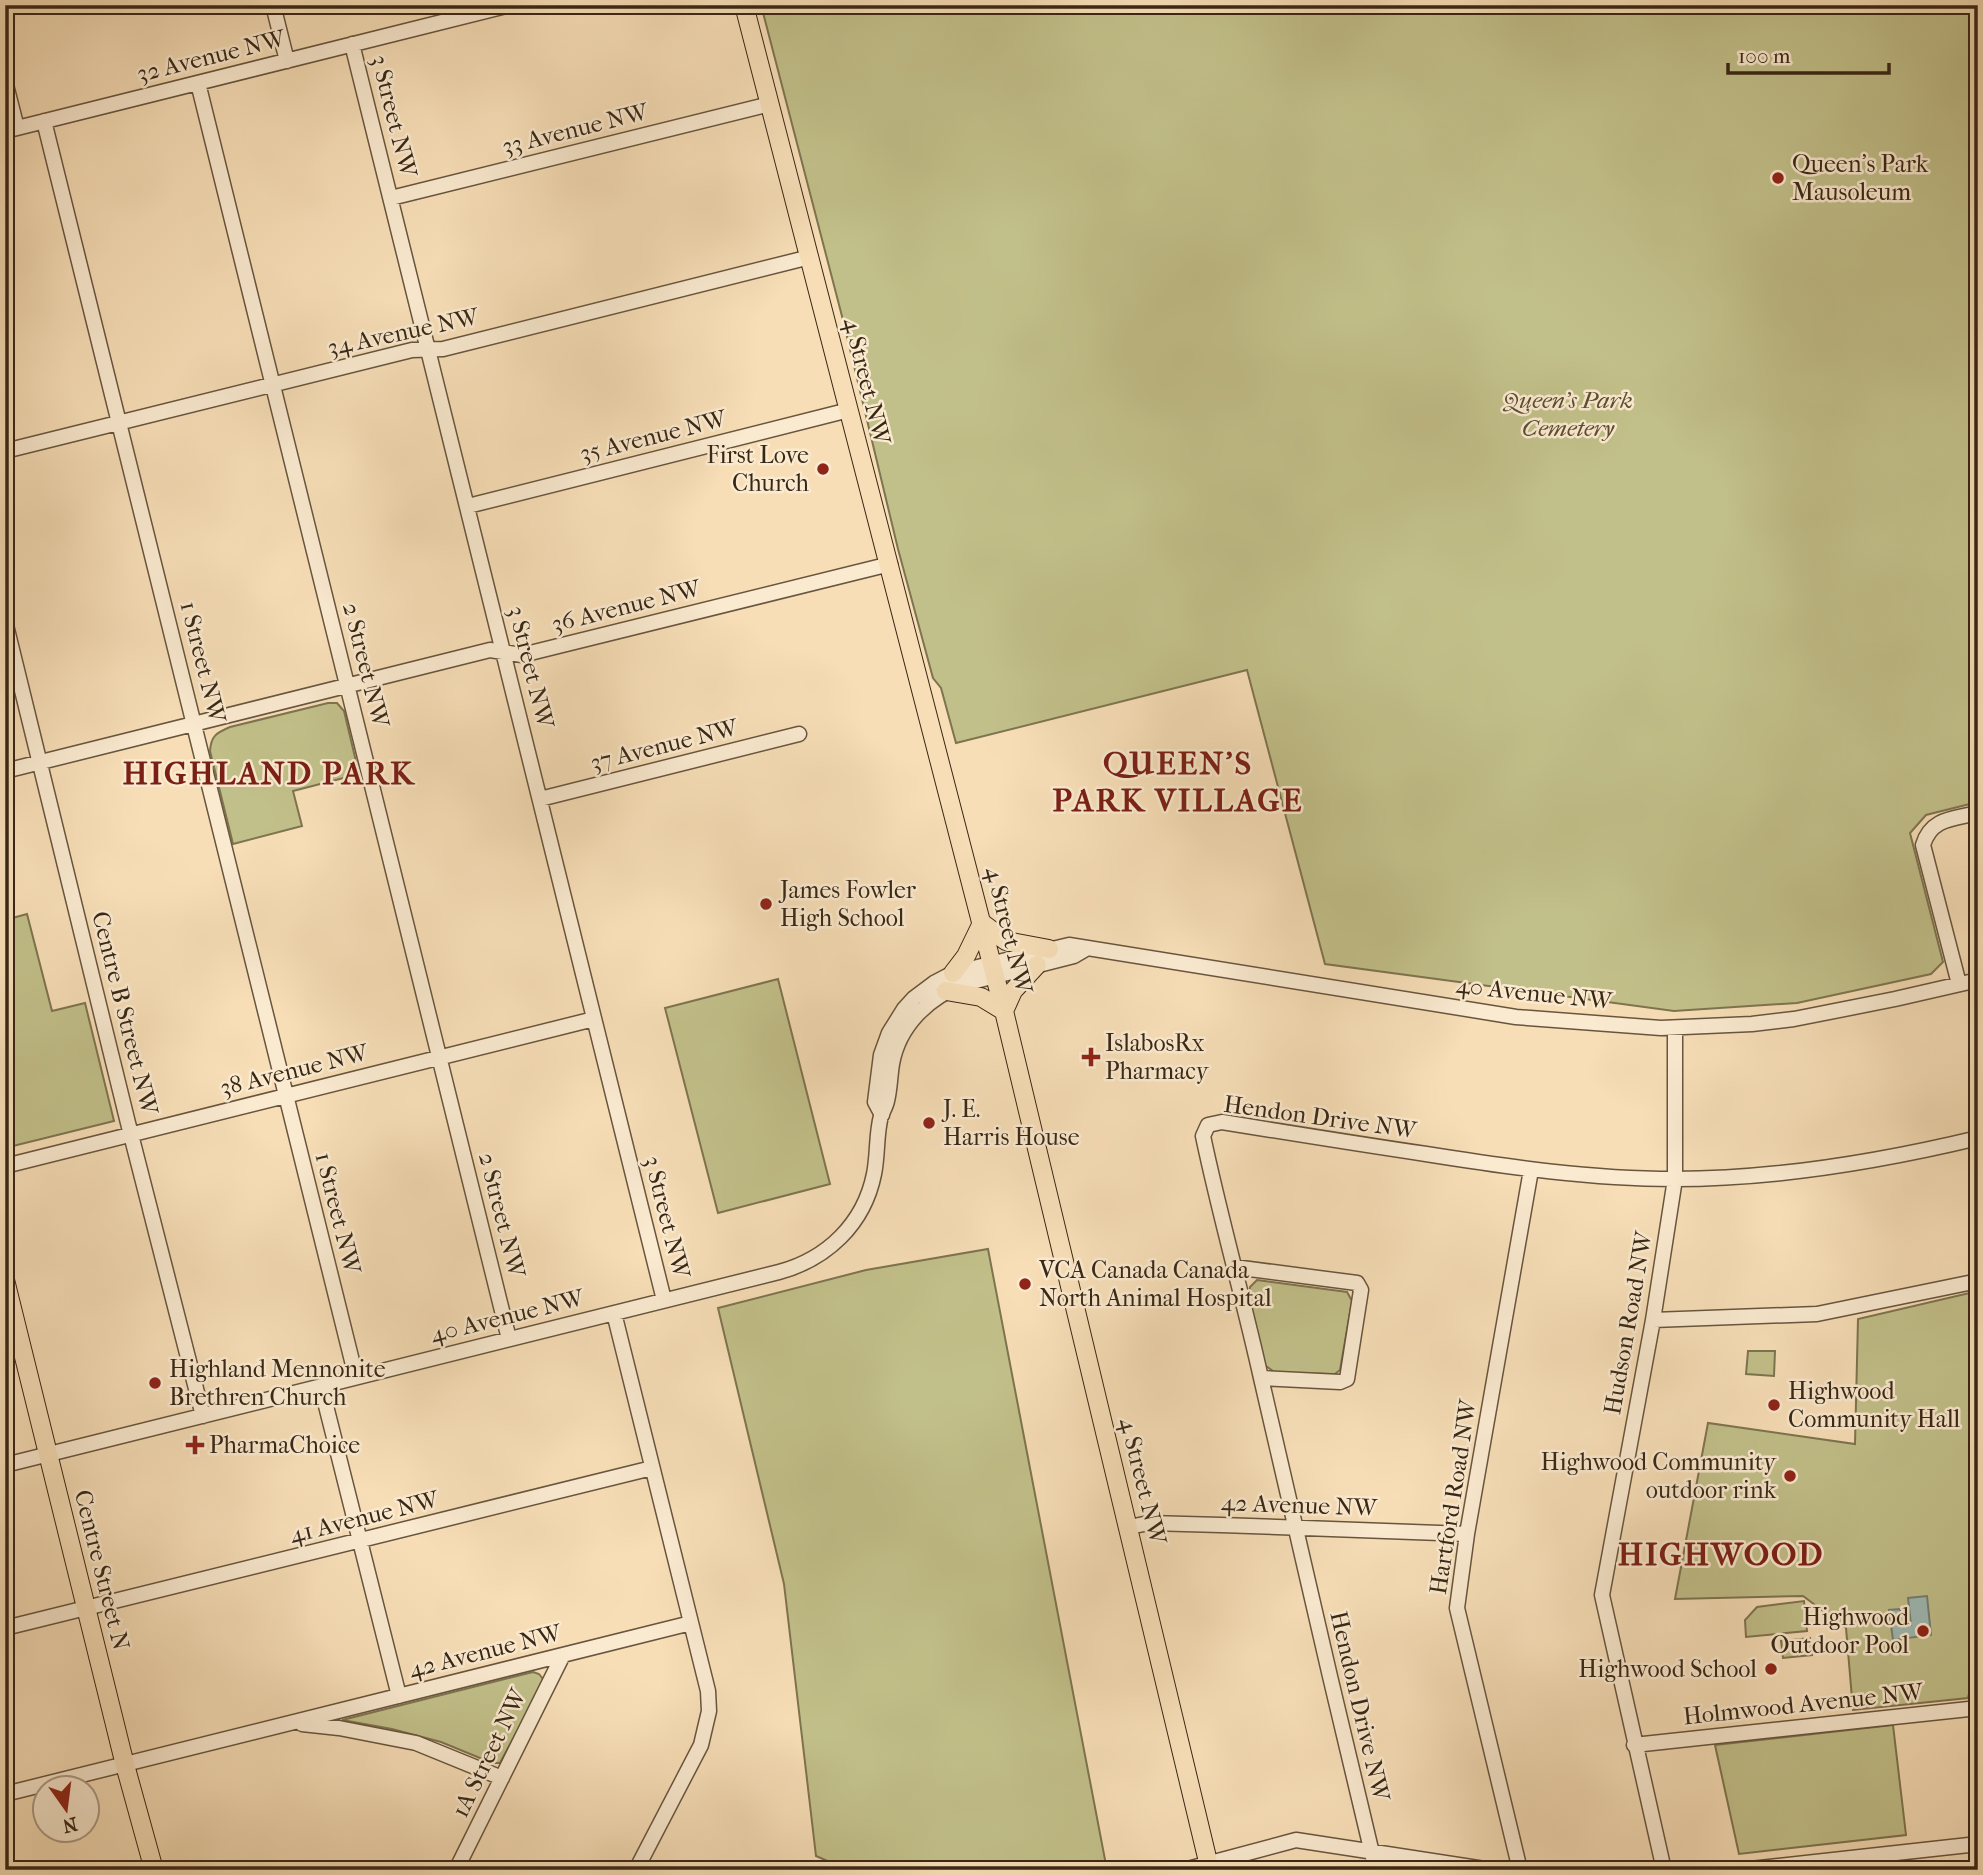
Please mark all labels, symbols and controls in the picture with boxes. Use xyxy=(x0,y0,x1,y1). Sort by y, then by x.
street label: 32 Avenue NW xyxy=(134,24,289,88)
scale bar xyxy=(1728,32,1888,76)
text: 100 m xyxy=(1738,44,1791,68)
street label: 3 Street NW xyxy=(365,52,423,182)
street label: 33 Avenue NW xyxy=(499,97,652,161)
place label: Queen's Park Mausoleum xyxy=(1792,150,1929,206)
marker: Queen's Park Mausoleum xyxy=(1770,170,1786,186)
street label: 34 Avenue NW xyxy=(325,302,482,362)
street label: 4 Street NW xyxy=(838,315,897,449)
park label: Queen's Park Cemetery xyxy=(1502,386,1633,442)
street label: 35 Avenue NW xyxy=(577,404,730,468)
place label: First Love Church xyxy=(707,441,810,497)
marker: First Love Church xyxy=(815,461,831,477)
street label: 36 Avenue NW xyxy=(549,574,705,638)
street label: 1 Street NW xyxy=(174,598,232,727)
street label: 2 Street NW xyxy=(337,600,395,732)
street label: 3 Street NW xyxy=(502,603,560,733)
street label: 37 Avenue NW xyxy=(587,713,742,777)
district label: QUEEN'S PARK VILLAGE xyxy=(1053,745,1303,819)
district label: HIGHLAND PARK xyxy=(123,755,415,792)
street label: 4 Street NW xyxy=(980,864,1039,998)
place label: James Fowler High School xyxy=(778,876,917,932)
marker: James Fowler High School xyxy=(758,896,774,912)
street label: Centre B Street NW xyxy=(86,908,164,1119)
street label: 40 Avenue NW xyxy=(1455,971,1615,1015)
place label: IslabosRx Pharmacy xyxy=(1105,1029,1210,1085)
street label: 38 Avenue NW xyxy=(217,1038,372,1102)
marker: IslabosRx Pharmacy xyxy=(1083,1049,1099,1065)
street label: Hendon Drive NW xyxy=(1222,1090,1419,1145)
place label: J. E. Harris House xyxy=(941,1095,1080,1151)
marker: J. E. Harris House xyxy=(921,1115,937,1131)
street label: 1 Street NW xyxy=(309,1149,367,1278)
street label: 2 Street NW xyxy=(473,1150,531,1282)
street label: 3 Street NW xyxy=(638,1153,696,1283)
street label: Hudson Road NW xyxy=(1598,1228,1658,1417)
place label: VCA Canada Canada North Animal Hospital xyxy=(1038,1256,1272,1312)
marker: VCA Canada Canada North Animal Hospital xyxy=(1017,1276,1033,1292)
street label: 40 Avenue NW xyxy=(427,1283,588,1349)
place label: Highland Mennonite Brethren Church xyxy=(169,1355,386,1411)
marker: Highland Mennonite Brethren Church xyxy=(147,1375,163,1391)
place label: Highwood Community Hall xyxy=(1788,1377,1961,1433)
street label: Hartford Road NW xyxy=(1424,1396,1482,1596)
marker: Highwood Community Hall xyxy=(1766,1397,1782,1413)
street label: 4 Street NW xyxy=(1114,1415,1173,1549)
place label: PharmaChoice xyxy=(209,1431,360,1459)
marker: PharmaChoice xyxy=(187,1437,203,1453)
place label: Highwood Community outdoor rink xyxy=(1541,1448,1777,1504)
marker: Highwood Community outdoor rink xyxy=(1782,1468,1798,1484)
street label: 41 Avenue NW xyxy=(287,1485,443,1549)
street label: Centre Street N xyxy=(69,1487,135,1653)
street label: 42 Avenue NW xyxy=(1221,1488,1379,1522)
district label: HIGHWOOD xyxy=(1618,1536,1824,1573)
place label: Highwood Outdoor Pool xyxy=(1771,1603,1910,1659)
street label: Hendon Drive NW xyxy=(1325,1608,1396,1805)
street label: 42 Avenue NW xyxy=(406,1618,565,1683)
marker: Highwood Outdoor Pool xyxy=(1915,1623,1931,1639)
place label: Highwood School xyxy=(1578,1655,1757,1683)
marker: Highwood School xyxy=(1763,1661,1779,1677)
street label: Holmwood Avenue NW xyxy=(1682,1677,1926,1731)
street label: 1A Street NW xyxy=(446,1683,533,1822)
north arrow xyxy=(32,1773,102,1843)
text: N xyxy=(60,1812,80,1837)

